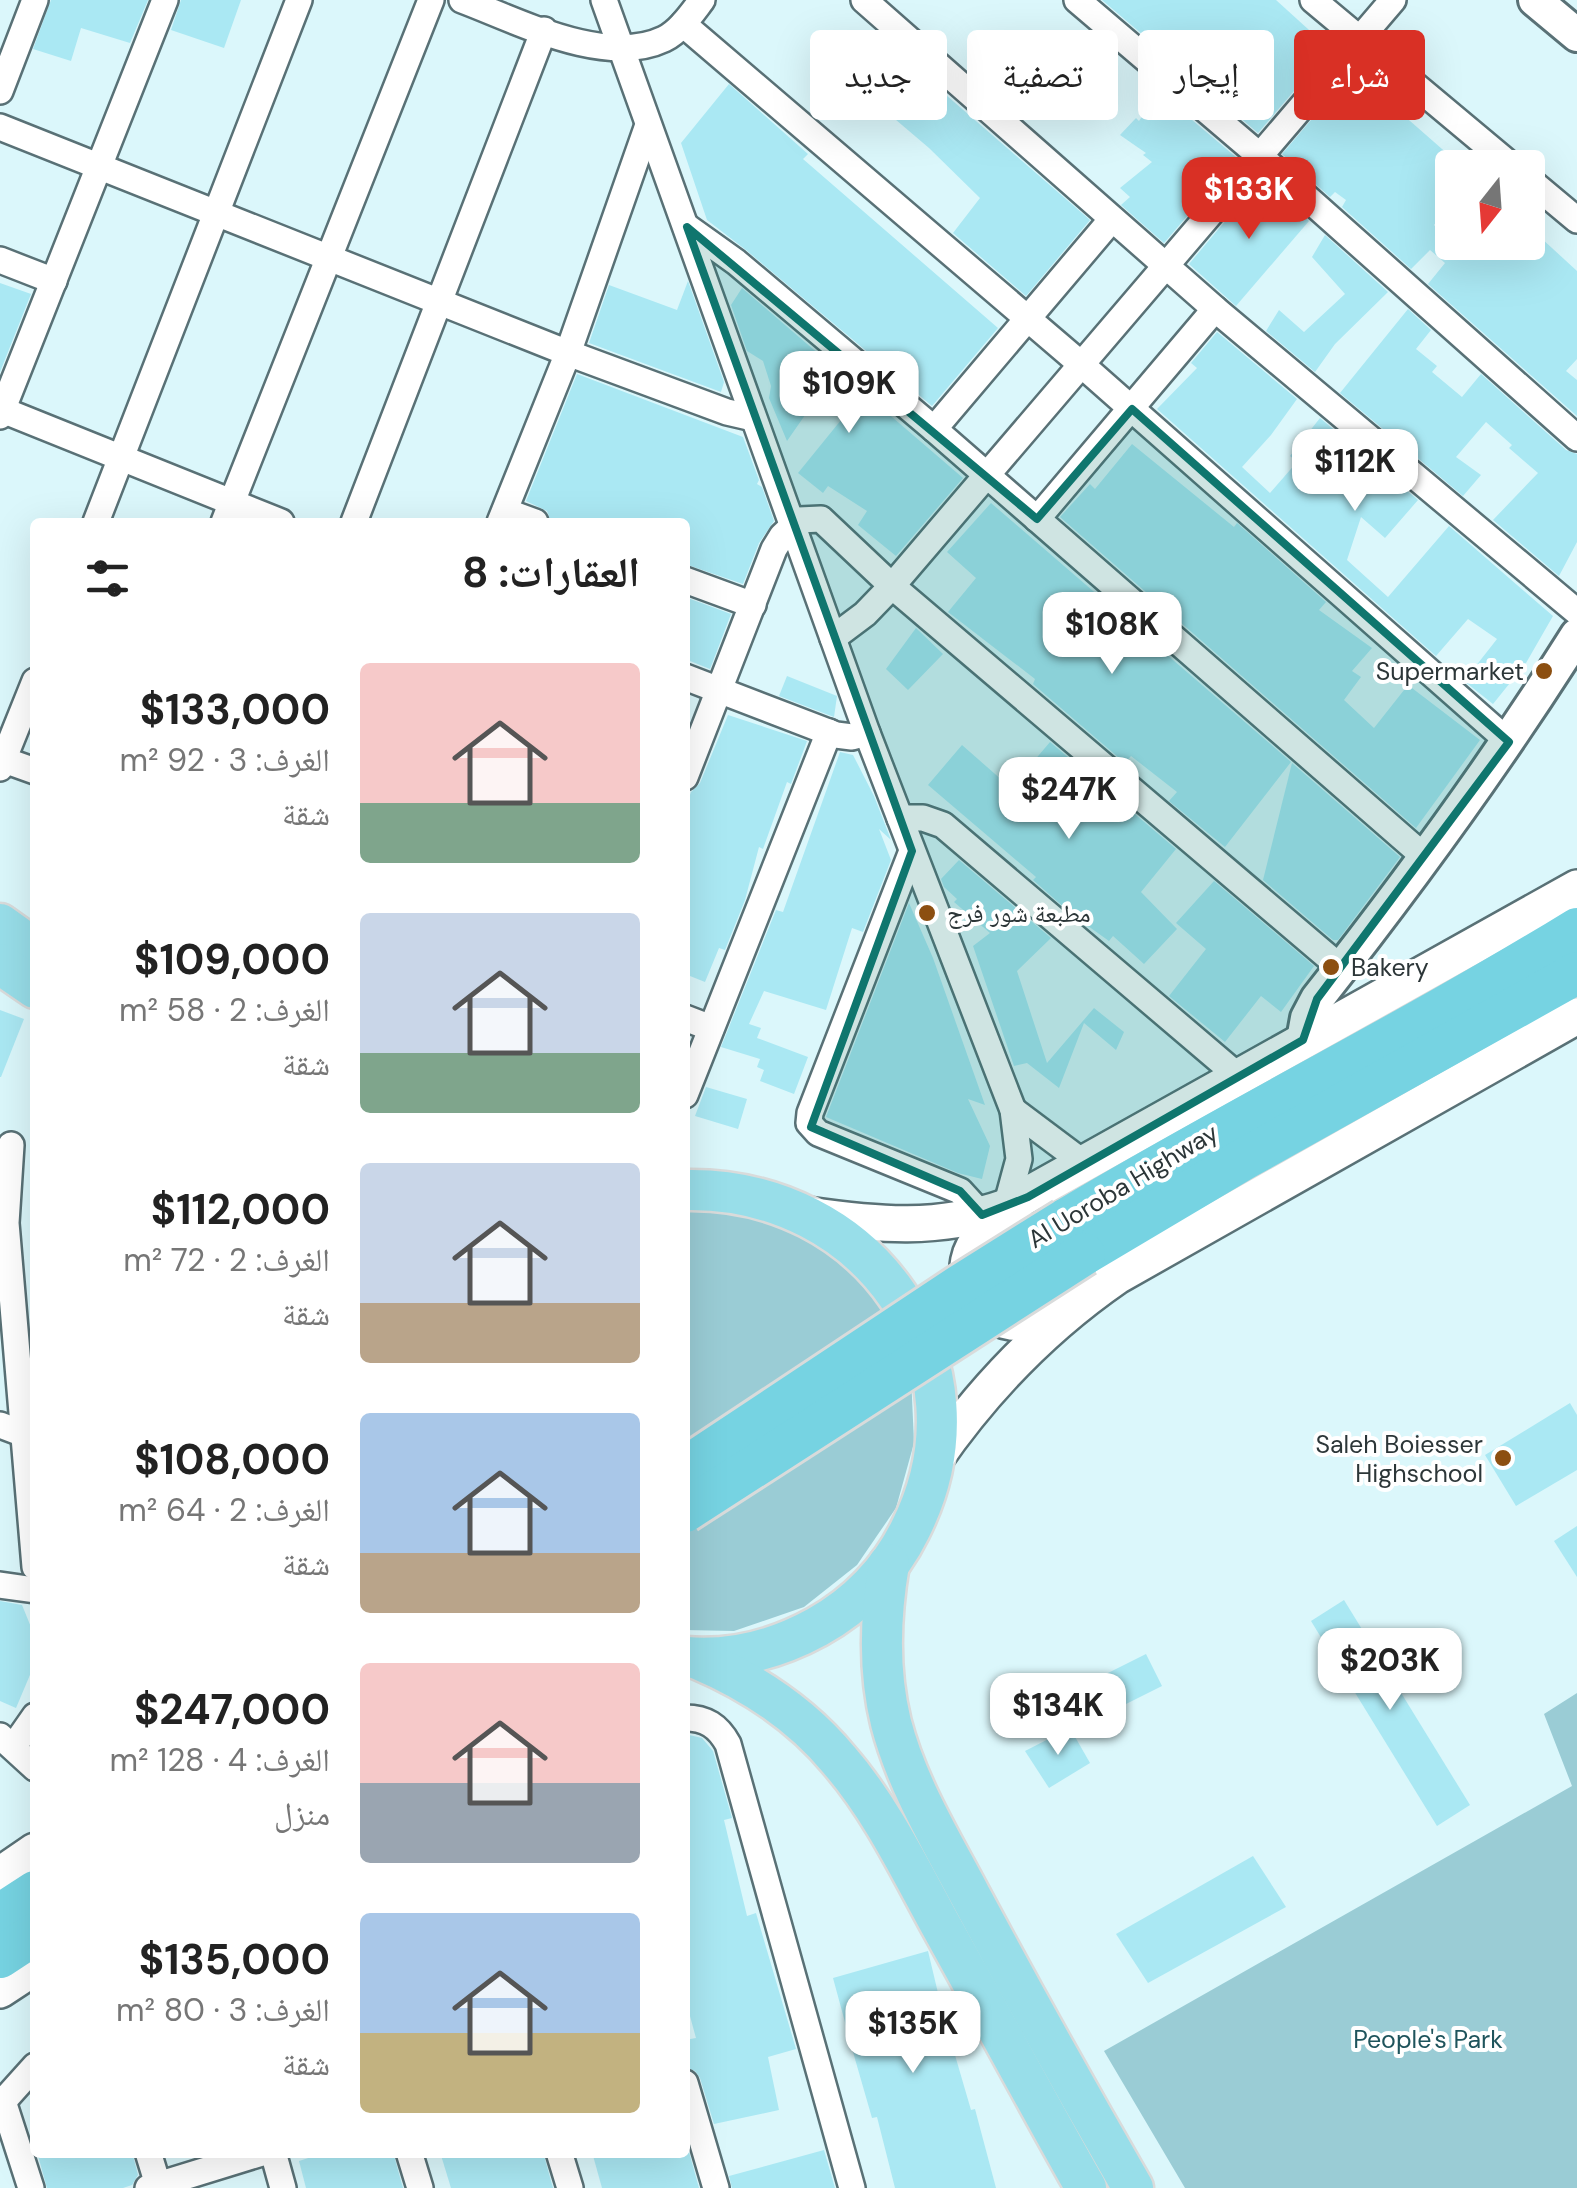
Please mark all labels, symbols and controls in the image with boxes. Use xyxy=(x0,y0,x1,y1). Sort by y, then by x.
chip: جديد xyxy=(810,30,947,120)
chip: تصفية xyxy=(967,30,1118,120)
chip: إيجار xyxy=(1138,30,1274,120)
chip: شراء xyxy=(1294,30,1425,120)
north arrow xyxy=(1435,150,1545,260)
map controls xyxy=(1435,150,1545,260)
pin: $133K xyxy=(1179,157,1319,242)
text: $133K xyxy=(1204,168,1294,210)
pin: $109K xyxy=(779,351,919,436)
text: $109K xyxy=(802,362,896,404)
pin: $112K xyxy=(1285,429,1425,514)
text: $112K xyxy=(1314,440,1396,482)
text: العقارات: 8 xyxy=(462,545,640,600)
icon: filters xyxy=(80,551,135,606)
pin: $108K xyxy=(1042,592,1182,677)
text: $108K xyxy=(1065,603,1159,645)
place label: Supermarket xyxy=(1376,655,1524,688)
marker: Supermarket xyxy=(1533,660,1555,682)
text: $133,000 xyxy=(140,682,330,737)
icon: home xyxy=(440,703,560,823)
text: الغرف: 3 · 92 m² xyxy=(119,739,330,781)
pin: $247K xyxy=(999,757,1139,842)
text: $247K xyxy=(1021,768,1117,810)
text: شقة xyxy=(282,793,330,835)
place label: مطبعة شور فرج xyxy=(947,897,1091,930)
marker: مطبعة شور فرج xyxy=(916,902,938,924)
text: $109,000 xyxy=(134,932,330,987)
place label: Bakery xyxy=(1351,951,1429,984)
icon: home xyxy=(440,953,560,1073)
marker: Bakery xyxy=(1320,956,1342,978)
text: الغرف: 2 · 58 m² xyxy=(119,989,330,1031)
text: شقة xyxy=(282,1043,330,1085)
street label: Al Uoroba Highway xyxy=(1022,1116,1224,1256)
text: $112,000 xyxy=(151,1182,330,1237)
icon: home xyxy=(440,1203,560,1323)
text: الغرف: 2 · 72 m² xyxy=(123,1239,330,1281)
text: شقة xyxy=(282,1293,330,1335)
place label: Saleh Boiesser Highschool xyxy=(1315,1428,1483,1490)
text: $108,000 xyxy=(134,1432,330,1487)
marker: Saleh Boiesser Highschool xyxy=(1492,1447,1514,1469)
icon: home xyxy=(440,1453,560,1573)
text: الغرف: 2 · 64 m² xyxy=(118,1489,330,1531)
text: شقة xyxy=(282,1543,330,1585)
pin: $203K xyxy=(1320,1628,1460,1713)
text: $203K xyxy=(1340,1639,1440,1681)
pin: $134K xyxy=(988,1673,1128,1758)
text: $247,000 xyxy=(134,1682,330,1737)
text: $134K xyxy=(1012,1684,1104,1726)
icon: home xyxy=(440,1703,560,1823)
text: الغرف: 4 · 128 m² xyxy=(110,1739,330,1781)
text: منزل xyxy=(274,1793,330,1835)
text: $135,000 xyxy=(139,1932,330,1987)
icon: home xyxy=(440,1953,560,2073)
text: الغرف: 3 · 80 m² xyxy=(116,1989,330,2031)
pin: $135K xyxy=(843,1991,983,2076)
text: $135K xyxy=(867,2002,959,2044)
park label: People's Park xyxy=(1353,2023,1503,2056)
text: شقة xyxy=(282,2043,330,2085)

